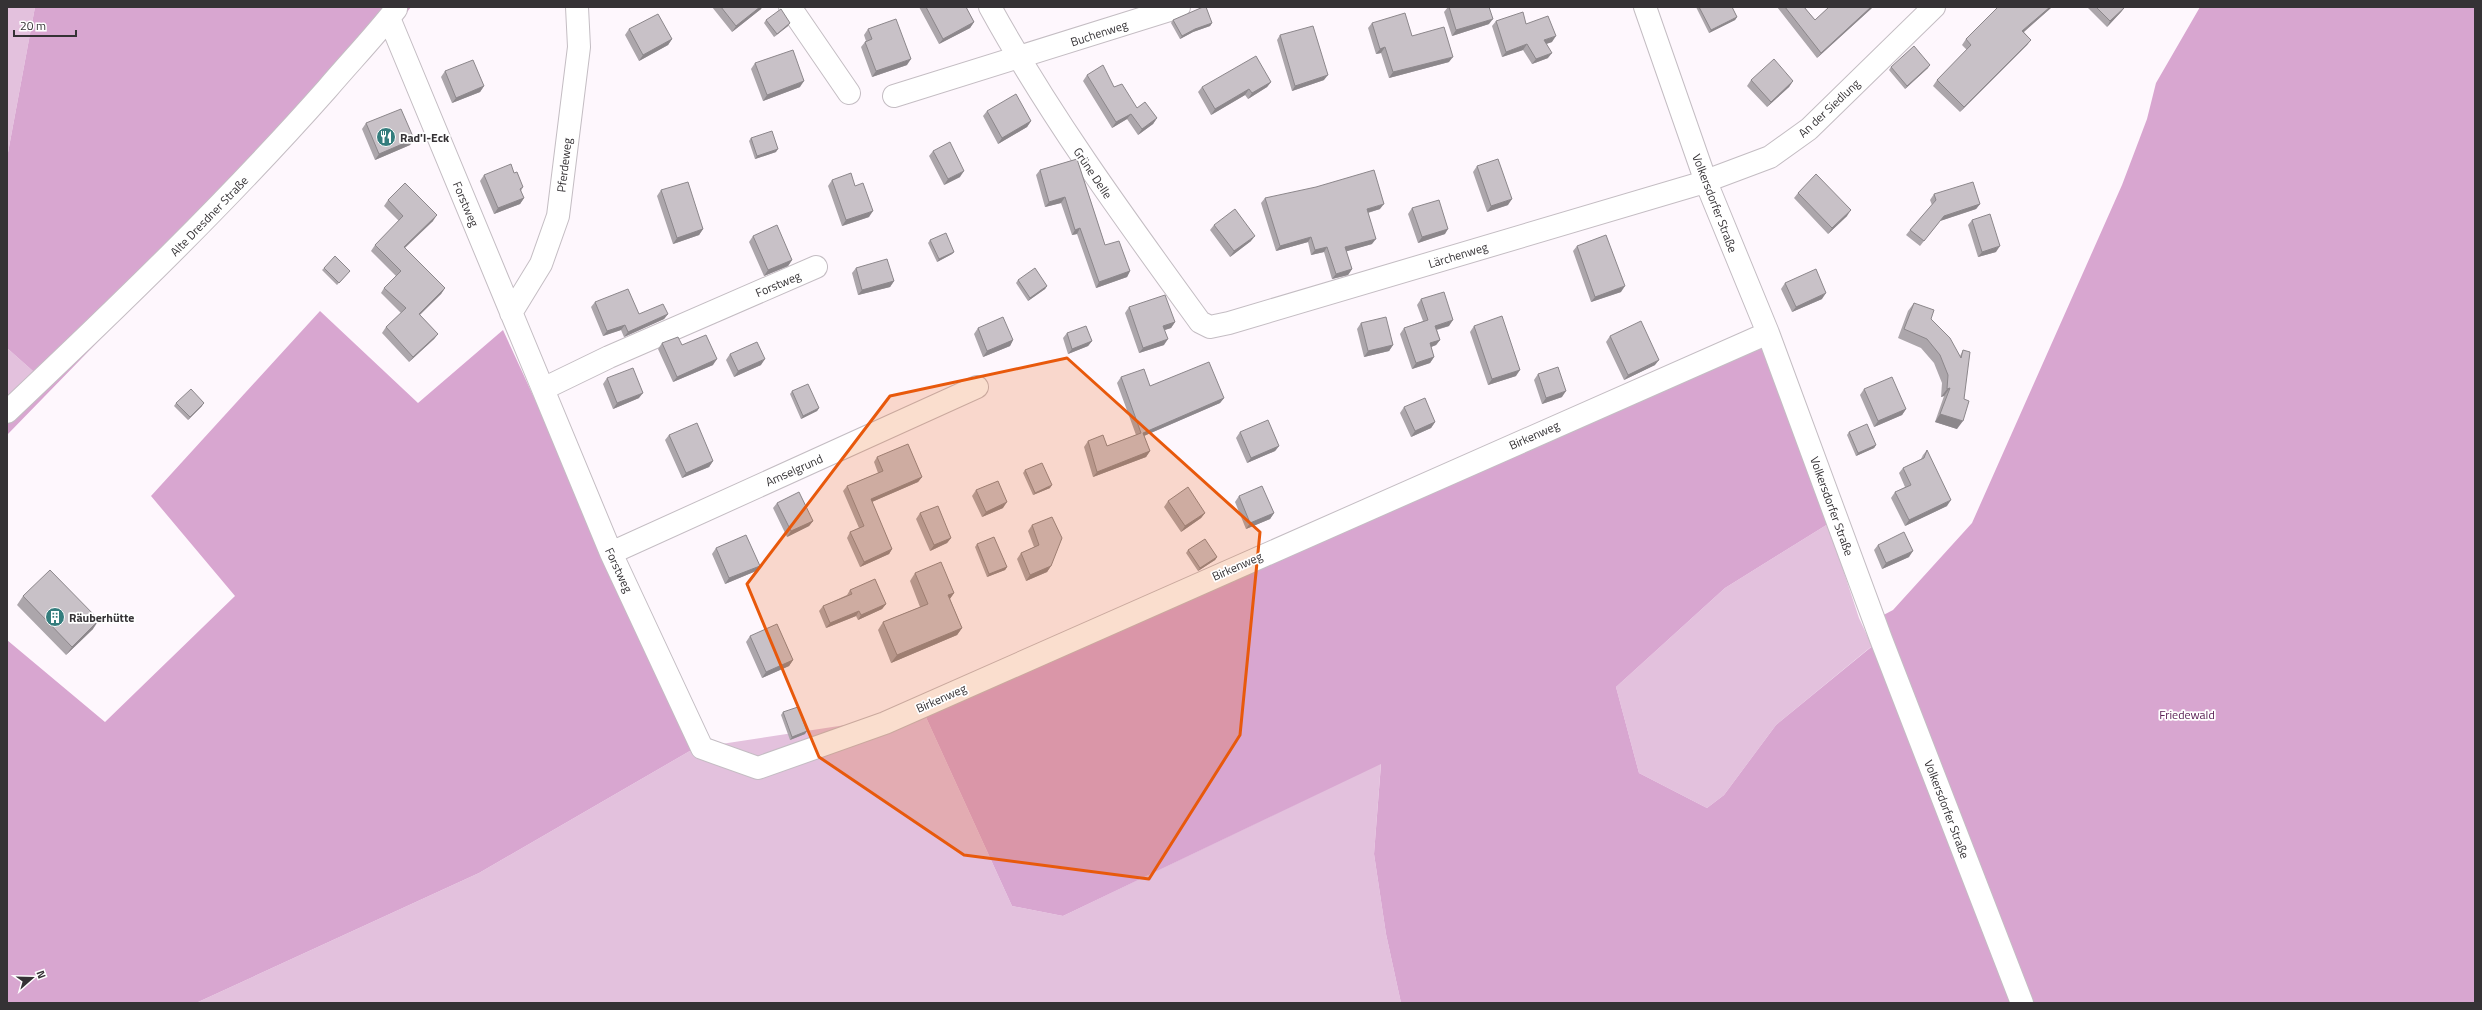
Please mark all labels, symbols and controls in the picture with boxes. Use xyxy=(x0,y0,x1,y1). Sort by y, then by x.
scale bar xyxy=(14,12,76,38)
street label: Buchenweg xyxy=(1068,15,1130,51)
text: 20 m xyxy=(20,16,46,35)
street label: An der Siedlung xyxy=(1794,74,1864,142)
restaurant icon: Rad'l-Eck xyxy=(375,126,397,148)
place label: Rad'l-Eck xyxy=(400,128,450,147)
street label: Pferdeweg xyxy=(551,137,577,193)
street label: Grüne Delle xyxy=(1069,143,1117,203)
street label: Volkersdorfer Straße xyxy=(1687,151,1743,255)
street label: Alte Dresdner Straße xyxy=(165,171,253,261)
street label: Forstweg xyxy=(448,178,484,230)
street label: Lärchenweg xyxy=(1426,237,1490,273)
street label: Forstweg xyxy=(752,266,804,302)
street label: Birkenweg xyxy=(1506,415,1562,455)
street label: Amselgrund xyxy=(762,449,826,491)
street label: Volkersdorfer Straße xyxy=(1805,454,1859,558)
street label: Forstweg xyxy=(600,544,638,596)
street label: Birkenweg xyxy=(1209,546,1265,586)
building icon: Räuberhütte xyxy=(44,606,66,628)
place label: Räuberhütte xyxy=(69,608,134,627)
street label: Birkenweg xyxy=(913,678,969,718)
park label: Friedewald xyxy=(2159,705,2215,724)
street label: Volkersdorfer Straße xyxy=(1919,757,1975,861)
north arrow xyxy=(12,958,52,998)
text: N xyxy=(33,968,50,981)

